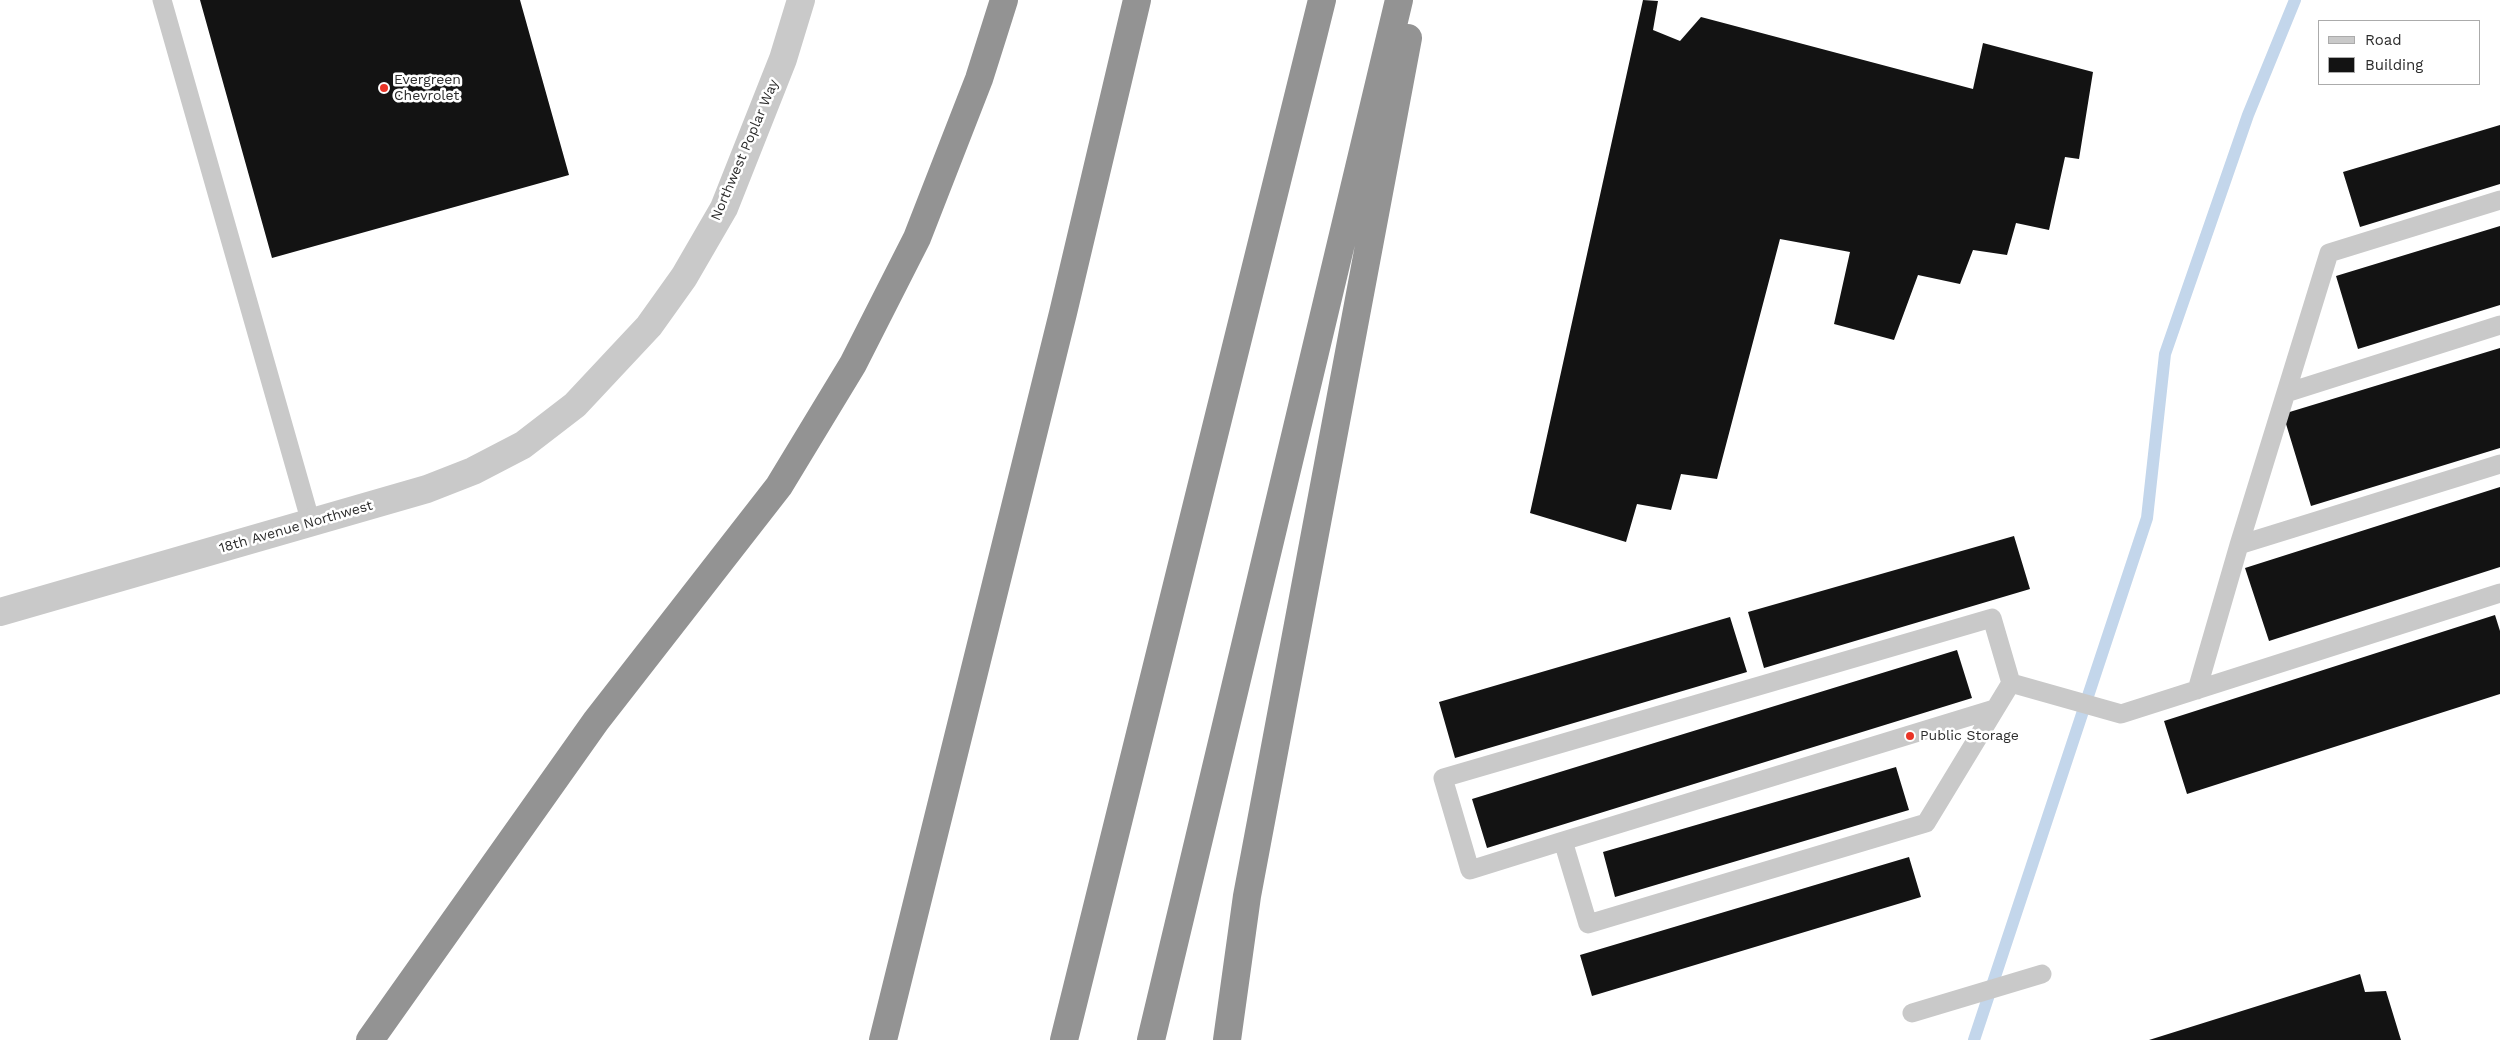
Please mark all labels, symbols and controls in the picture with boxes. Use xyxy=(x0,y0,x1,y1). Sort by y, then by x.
legend xyxy=(2318,20,2480,85)
text: Road xyxy=(2365,31,2402,49)
text: Building xyxy=(2365,56,2423,74)
place label: Evergreen Chevrolet xyxy=(394,72,461,104)
street label: Northwest Poplar Way xyxy=(708,77,782,223)
marker: Evergreen Chevrolet xyxy=(378,82,390,94)
street label: 18th Avenue Northwest xyxy=(217,497,375,557)
place label: Public Storage xyxy=(1920,728,2019,744)
marker: Public Storage xyxy=(1904,730,1916,742)

